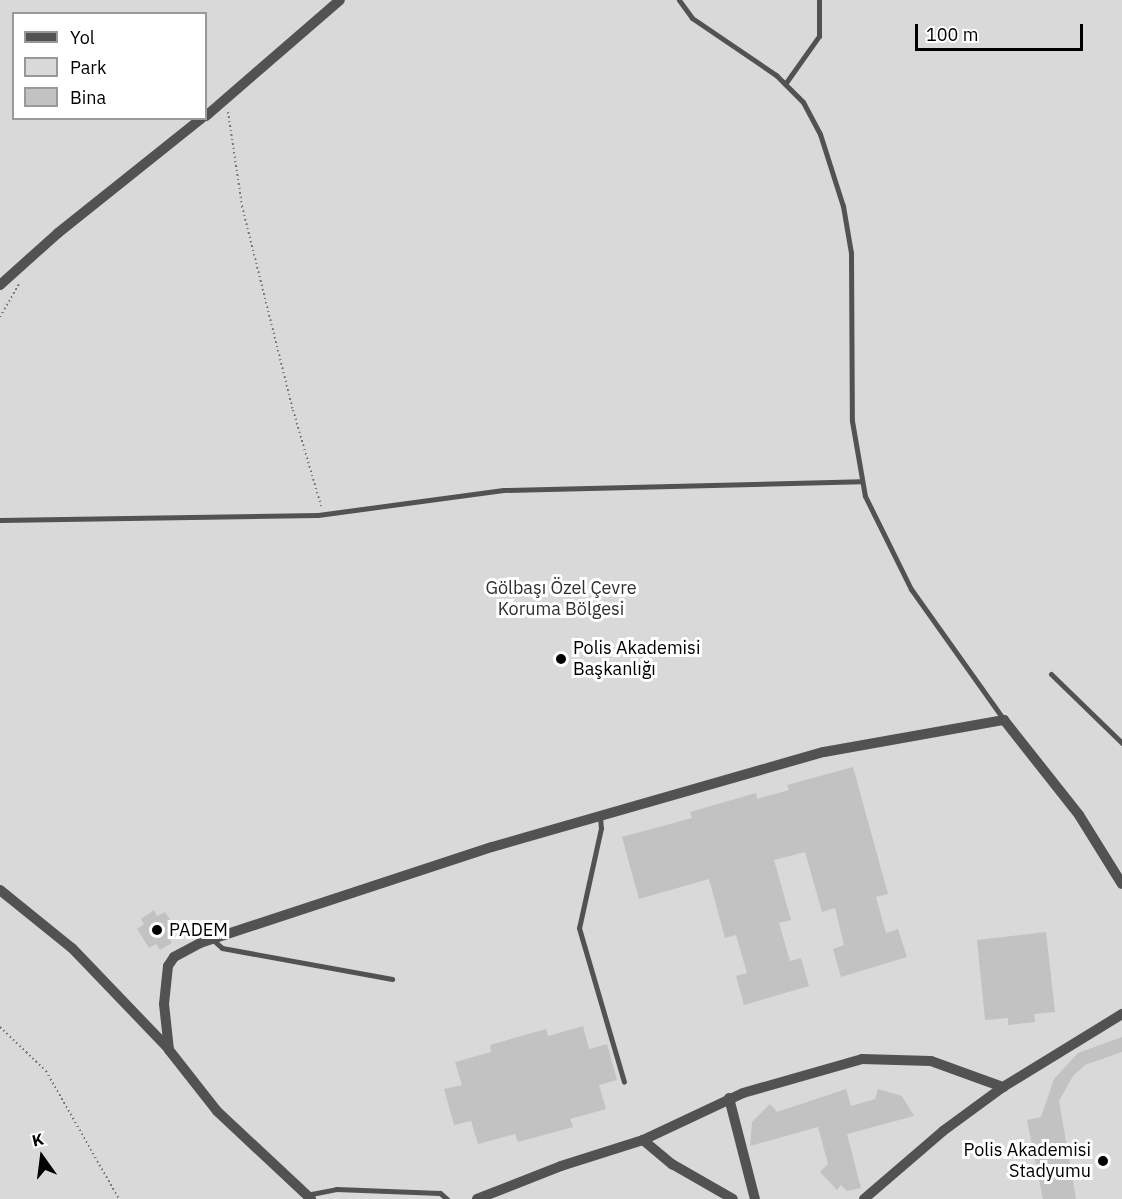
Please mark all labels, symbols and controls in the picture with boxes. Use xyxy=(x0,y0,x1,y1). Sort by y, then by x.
legend xyxy=(12,12,207,120)
scale bar xyxy=(918,12,1086,50)
text: 100 m xyxy=(926,23,978,46)
text: Yol xyxy=(70,26,95,49)
text: Park xyxy=(70,56,106,79)
text: Bina xyxy=(70,86,106,109)
park label: Gölbaşı Özel Çevre Koruma Bölgesi xyxy=(485,578,637,620)
place label: Polis Akademisi Başkanlığı xyxy=(573,638,700,680)
marker: Polis Akademisi Başkanlığı xyxy=(554,652,568,666)
place label: PADEM xyxy=(169,919,228,941)
marker: PADEM xyxy=(150,923,164,937)
north arrow xyxy=(12,1127,72,1187)
text: K xyxy=(30,1128,45,1151)
place label: Polis Akademisi Stadyumu xyxy=(964,1140,1091,1182)
marker: Polis Akademisi Stadyumu xyxy=(1096,1154,1110,1168)

